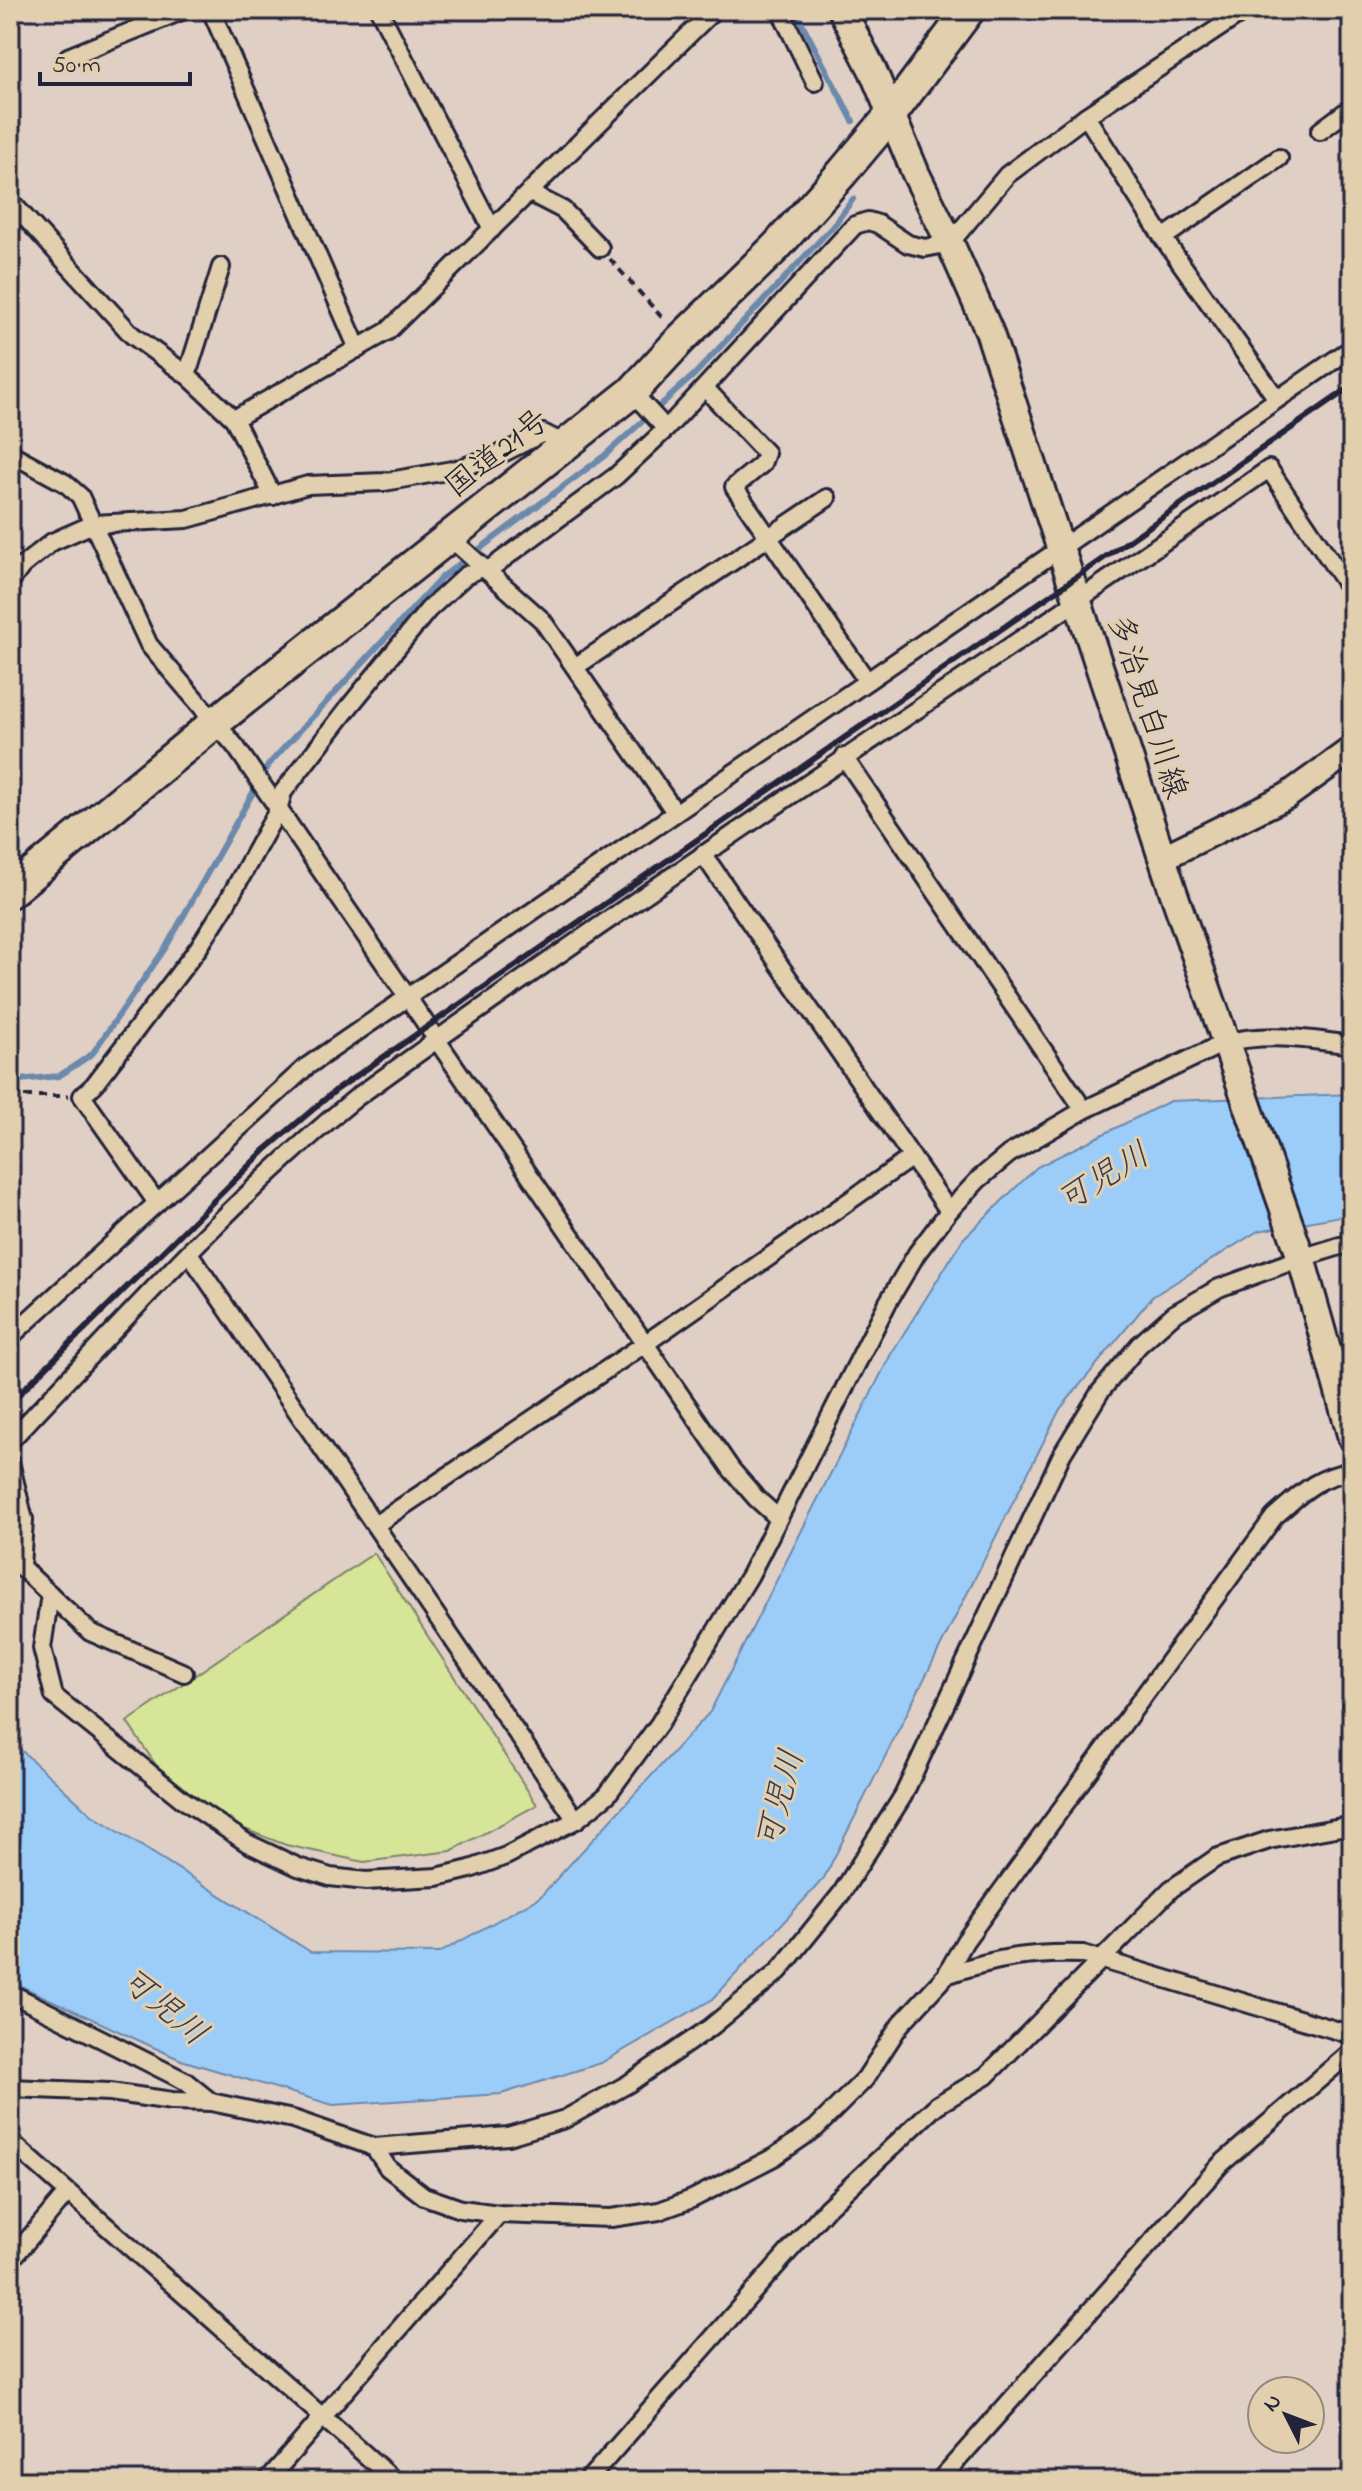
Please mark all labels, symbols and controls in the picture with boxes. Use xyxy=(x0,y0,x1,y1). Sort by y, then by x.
scale bar xyxy=(40,36,190,86)
text: 50 m xyxy=(52,49,101,84)
street label: 国道21号 xyxy=(436,399,561,511)
street label: 多治見白川線 xyxy=(1094,609,1198,806)
water label: 可児川 xyxy=(1047,1132,1161,1227)
water label: 可児川 xyxy=(745,1744,819,1856)
water label: 可児川 xyxy=(107,1956,218,2060)
north arrow xyxy=(1246,2375,1326,2455)
text: N xyxy=(1257,2387,1290,2420)

